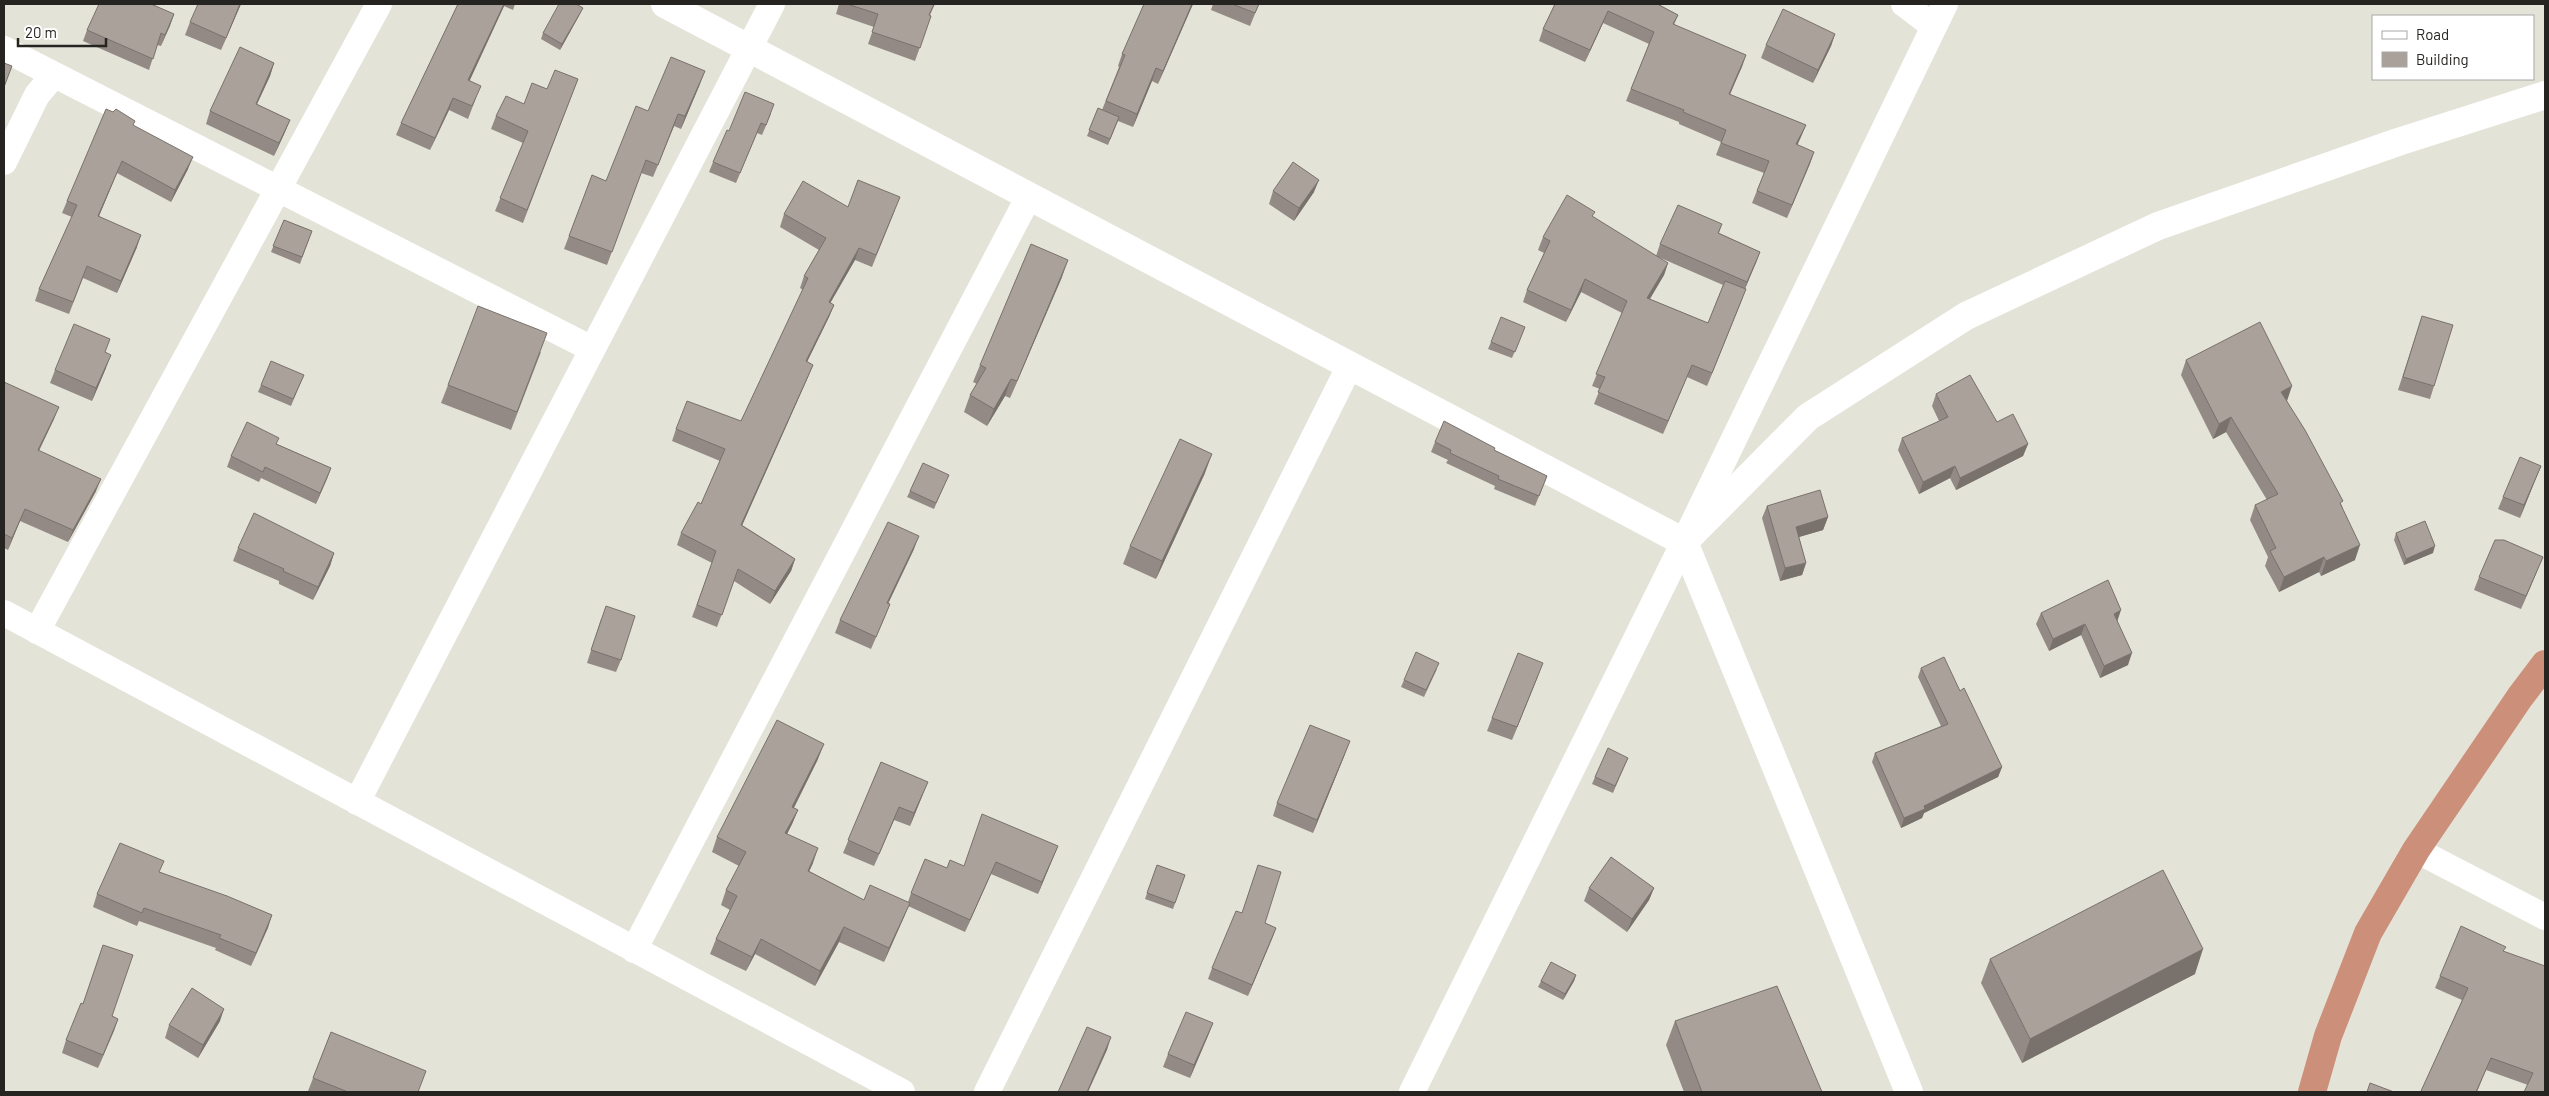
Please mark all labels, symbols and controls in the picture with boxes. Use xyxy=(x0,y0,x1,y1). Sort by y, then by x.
scale bar xyxy=(18,15,105,47)
legend xyxy=(2372,15,2534,80)
text: 20 m xyxy=(25,23,57,41)
text: Road xyxy=(2416,25,2449,43)
text: Building xyxy=(2416,50,2469,68)

